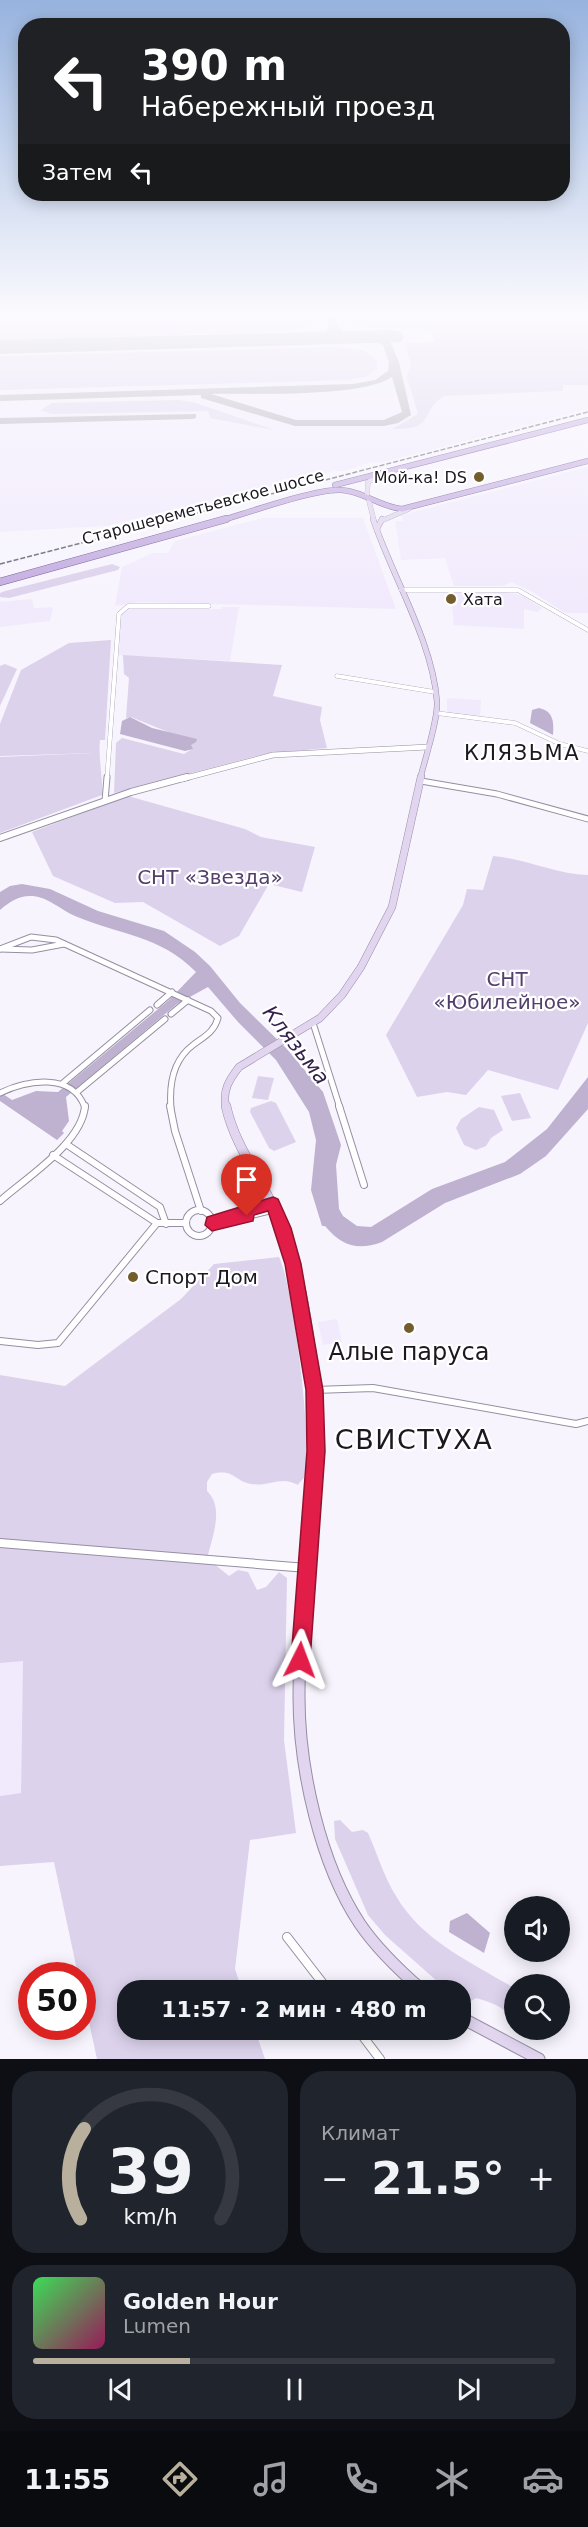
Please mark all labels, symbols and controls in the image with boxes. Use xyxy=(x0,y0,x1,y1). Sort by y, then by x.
text: 390 m xyxy=(141,41,287,90)
icon: left xyxy=(42,42,120,120)
text: Набережный проезд xyxy=(141,91,435,122)
icon: left xyxy=(125,156,158,189)
text: Затем xyxy=(42,160,113,185)
street label: Старошереметьевское шоссе xyxy=(80,466,326,548)
place label: Мой-ка! DS xyxy=(374,468,467,487)
marker: Мой-ка! DS xyxy=(472,470,486,484)
place label: Хата xyxy=(463,590,503,609)
marker: Хата xyxy=(444,592,458,606)
district label: КЛЯЗЬМА xyxy=(464,741,580,765)
park label: СНТ «Звезда» xyxy=(137,865,283,889)
park label: СНТ «Юбилейное» xyxy=(433,967,581,1014)
water label: Клязьма xyxy=(258,1001,334,1089)
pin xyxy=(221,1154,272,1216)
icon: arrive xyxy=(230,1163,263,1196)
place label: Спорт Дом xyxy=(145,1265,258,1289)
marker: Спорт Дом xyxy=(126,1270,140,1284)
marker: Алые паруса xyxy=(402,1321,416,1335)
place label: Алые паруса xyxy=(329,1338,489,1366)
district label: СВИСТУХА xyxy=(335,1424,493,1455)
position arrow xyxy=(268,1628,332,1692)
map controls xyxy=(504,1896,570,2040)
button: sound xyxy=(504,1896,570,1962)
speed limit sign: 50 xyxy=(18,1962,96,2040)
button: search xyxy=(504,1974,570,2040)
text: 11:57 · 2 мин · 480 m xyxy=(161,1997,427,2022)
text: Климат xyxy=(321,2121,400,2145)
text: 39 xyxy=(107,2135,193,2208)
text: 21.5° xyxy=(371,2152,505,2205)
text: − xyxy=(321,2159,349,2198)
text: + xyxy=(527,2159,555,2198)
text: km/h xyxy=(123,2204,177,2229)
text: Golden Hour xyxy=(123,2289,278,2314)
text: Lumen xyxy=(123,2314,191,2338)
icon: previous xyxy=(104,2373,137,2406)
icon: pause xyxy=(278,2373,311,2406)
icon: next xyxy=(452,2373,485,2406)
icon: directions xyxy=(159,2458,201,2500)
icon: music xyxy=(250,2458,292,2500)
icon: phone xyxy=(340,2458,382,2500)
icon: climate xyxy=(431,2458,473,2500)
icon: car xyxy=(522,2458,564,2500)
text: 11:55 xyxy=(24,2464,110,2495)

